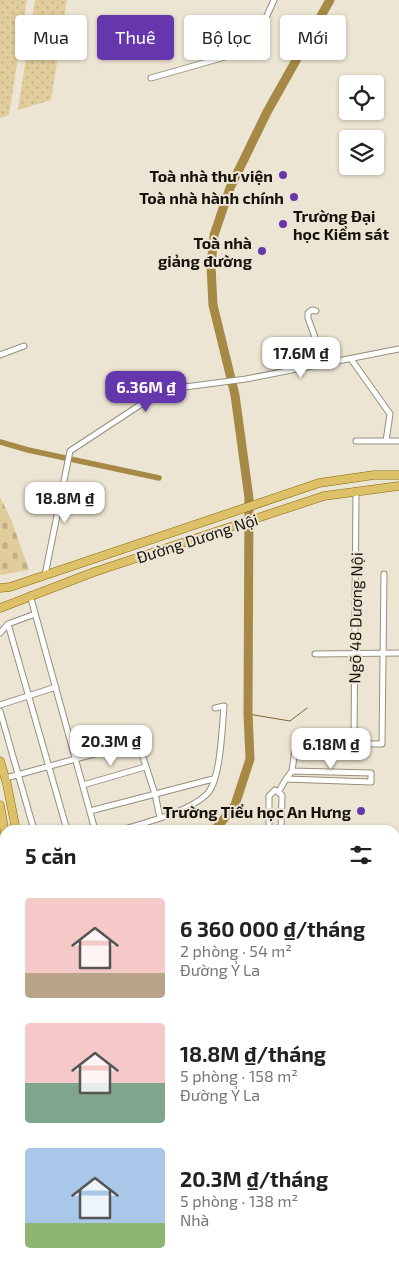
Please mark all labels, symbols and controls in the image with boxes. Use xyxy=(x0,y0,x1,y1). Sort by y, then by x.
chip: Mua xyxy=(15,15,87,60)
chip: Thuê xyxy=(97,15,174,60)
chip: Bộ lọc xyxy=(184,15,270,60)
chip: Mới xyxy=(280,15,346,60)
map controls xyxy=(339,75,384,175)
button: locate xyxy=(339,75,384,120)
button: layers xyxy=(339,130,384,175)
place label: Toà nhà thư viện xyxy=(150,166,273,185)
marker: Toà nhà thư viện xyxy=(277,169,289,181)
place label: Toà nhà hành chính xyxy=(139,188,284,207)
marker: Toà nhà hành chính xyxy=(288,191,300,203)
place label: Trường Đại học Kiểm sát xyxy=(293,206,389,243)
marker: Trường Đại học Kiểm sát xyxy=(277,218,289,230)
place label: Toà nhà giảng đường xyxy=(158,233,253,270)
marker: Toà nhà giảng đường xyxy=(256,245,268,257)
pin: 17.6M ₫ xyxy=(255,336,347,379)
text: 17.6M ₫ xyxy=(273,343,329,362)
pin: 6.36M ₫ xyxy=(100,370,192,413)
text: 6.36M ₫ xyxy=(116,377,176,396)
pin: 18.8M ₫ xyxy=(19,482,111,524)
text: 18.8M ₫ xyxy=(36,488,94,507)
street label: Đường Dương Nội xyxy=(134,509,260,567)
street label: Ngõ 48 Dương Nội xyxy=(344,552,366,684)
pin: 20.3M ₫ xyxy=(65,724,157,767)
pin: 6.18M ₫ xyxy=(285,728,377,770)
text: 20.3M ₫ xyxy=(81,731,141,750)
text: 6.18M ₫ xyxy=(302,734,360,753)
place label: Trường Tiểu học An Hưng xyxy=(163,802,352,821)
marker: Trường Tiểu học An Hưng xyxy=(355,805,367,817)
icon: filters xyxy=(347,841,375,869)
text: 5 căn xyxy=(25,843,76,868)
text: 6 360 000 ₫/tháng xyxy=(180,916,365,941)
icon: home xyxy=(65,918,125,978)
text: 2 phòng · 54 m² xyxy=(180,941,292,960)
text: Đường Ỷ La xyxy=(180,960,260,979)
text: 18.8M ₫/tháng xyxy=(180,1041,326,1066)
icon: home xyxy=(65,1043,125,1103)
text: 5 phòng · 158 m² xyxy=(180,1066,298,1085)
text: Đường Ỷ La xyxy=(180,1085,260,1104)
text: 20.3M ₫/tháng xyxy=(180,1166,328,1191)
icon: home xyxy=(65,1168,125,1228)
text: 5 phòng · 138 m² xyxy=(180,1191,298,1210)
text: Nhà xyxy=(180,1210,209,1229)

